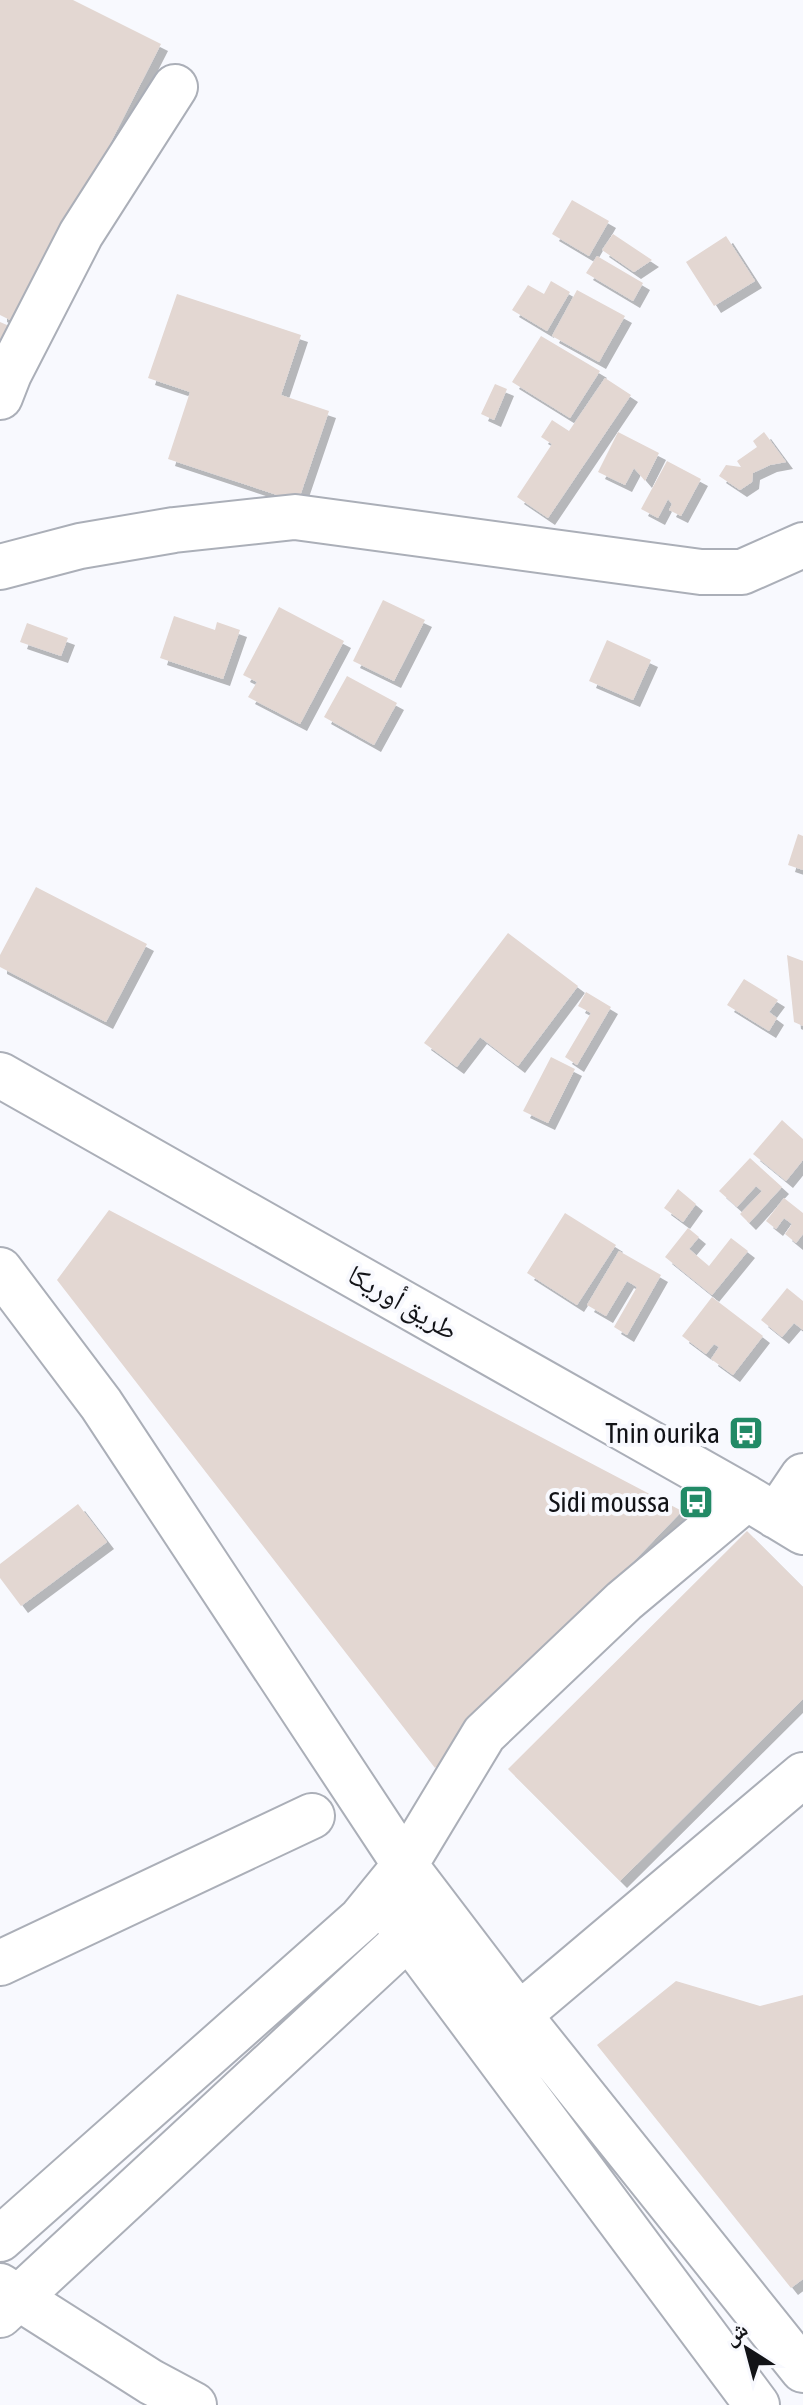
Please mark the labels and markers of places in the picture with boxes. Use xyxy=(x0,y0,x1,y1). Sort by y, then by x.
bus stop icon: Tnin ourika xyxy=(727,1414,765,1452)
place label: Tnin ourika xyxy=(605,1417,720,1449)
bus stop icon: Sidi moussa xyxy=(677,1483,715,1521)
place label: Sidi moussa xyxy=(549,1486,670,1518)

